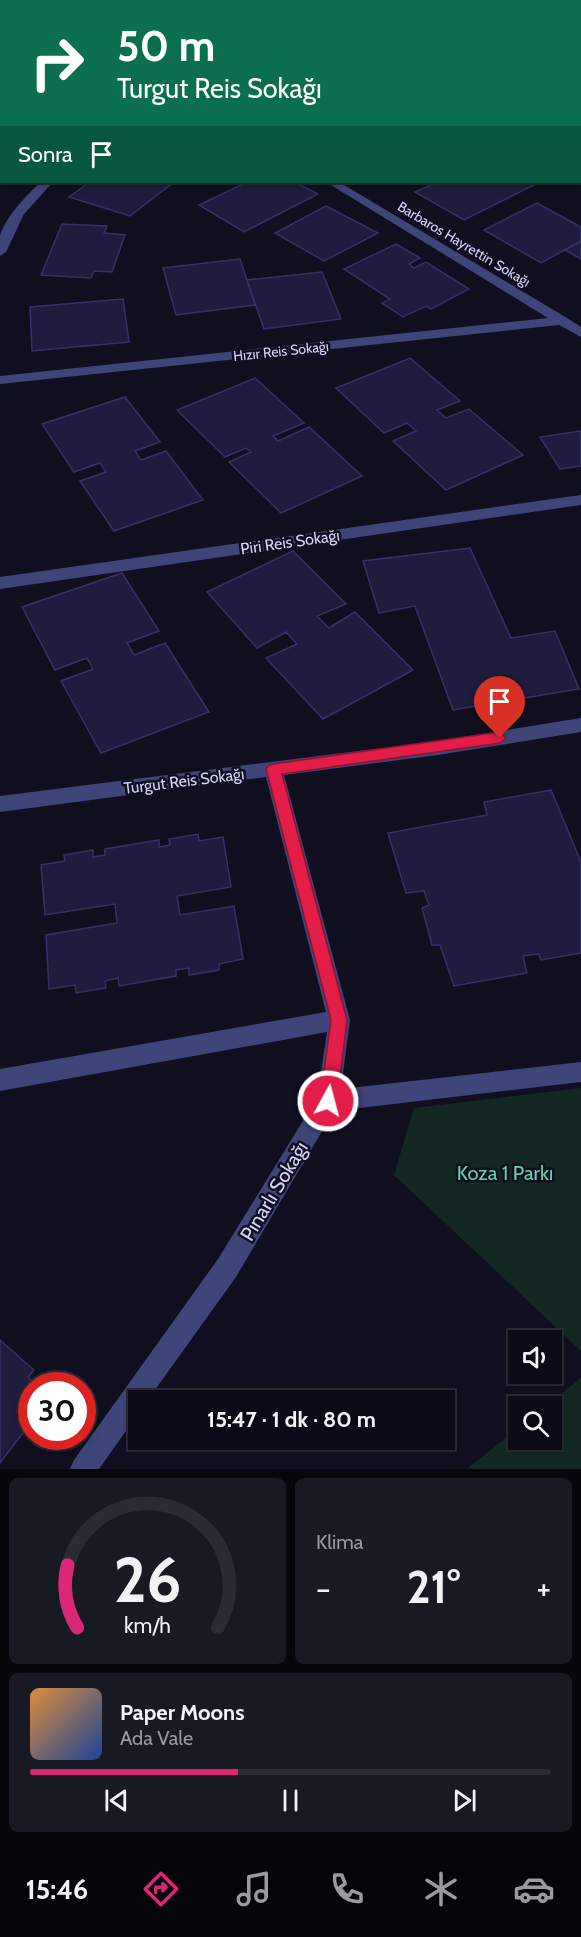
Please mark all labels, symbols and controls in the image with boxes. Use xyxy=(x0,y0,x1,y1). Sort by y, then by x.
text: 50 m xyxy=(117,20,215,72)
icon: right xyxy=(18,24,96,102)
text: Turgut Reis Sokağı xyxy=(117,72,322,105)
icon: arrive xyxy=(85,138,118,171)
text: Sonra xyxy=(18,141,73,168)
street label: Barbaros Hayrettin Sokağı xyxy=(394,197,534,291)
street label: Hızır Reis Sokağı xyxy=(232,337,330,365)
street label: Piri Reis Sokağı xyxy=(239,526,341,558)
pin xyxy=(474,676,525,738)
icon: arrive xyxy=(483,685,516,718)
street label: Turgut Reis Sokağı xyxy=(123,764,245,798)
position arrow xyxy=(296,1069,360,1133)
street label: Pınarlı Sokağı xyxy=(235,1137,313,1245)
park label: Koza 1 Parkı xyxy=(457,1161,553,1185)
map controls xyxy=(508,1330,562,1450)
button: sound xyxy=(508,1330,562,1384)
speed limit sign: 30 xyxy=(18,1372,96,1450)
button: search xyxy=(508,1396,562,1450)
text: 15:47 · 1 dk · 80 m xyxy=(207,1406,376,1433)
text: Klima xyxy=(316,1530,363,1554)
text: 26 xyxy=(113,1542,182,1618)
text: 21° xyxy=(407,1560,460,1614)
text: − xyxy=(316,1568,331,1608)
text: + xyxy=(536,1568,551,1608)
text: km/h xyxy=(124,1612,171,1638)
text: Paper Moons xyxy=(120,1699,244,1726)
text: Ada Vale xyxy=(120,1726,193,1750)
icon: previous xyxy=(100,1784,133,1817)
icon: pause xyxy=(274,1784,307,1817)
icon: next xyxy=(448,1784,481,1817)
icon: directions xyxy=(140,1868,182,1910)
icon: music xyxy=(233,1868,275,1910)
icon: phone xyxy=(326,1868,368,1910)
icon: climate xyxy=(420,1868,462,1910)
icon: car xyxy=(513,1868,555,1910)
text: 15:46 xyxy=(26,1873,88,1906)

